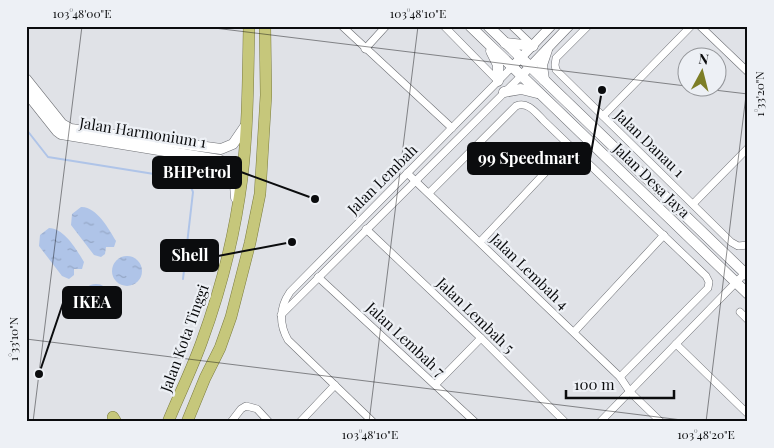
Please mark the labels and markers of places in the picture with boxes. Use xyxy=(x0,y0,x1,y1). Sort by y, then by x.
callout: 99 Speedmart xyxy=(468,143,590,174)
callout: BHPetrol xyxy=(153,157,241,188)
callout: Shell xyxy=(161,240,218,271)
callout: IKEA xyxy=(63,287,121,318)

